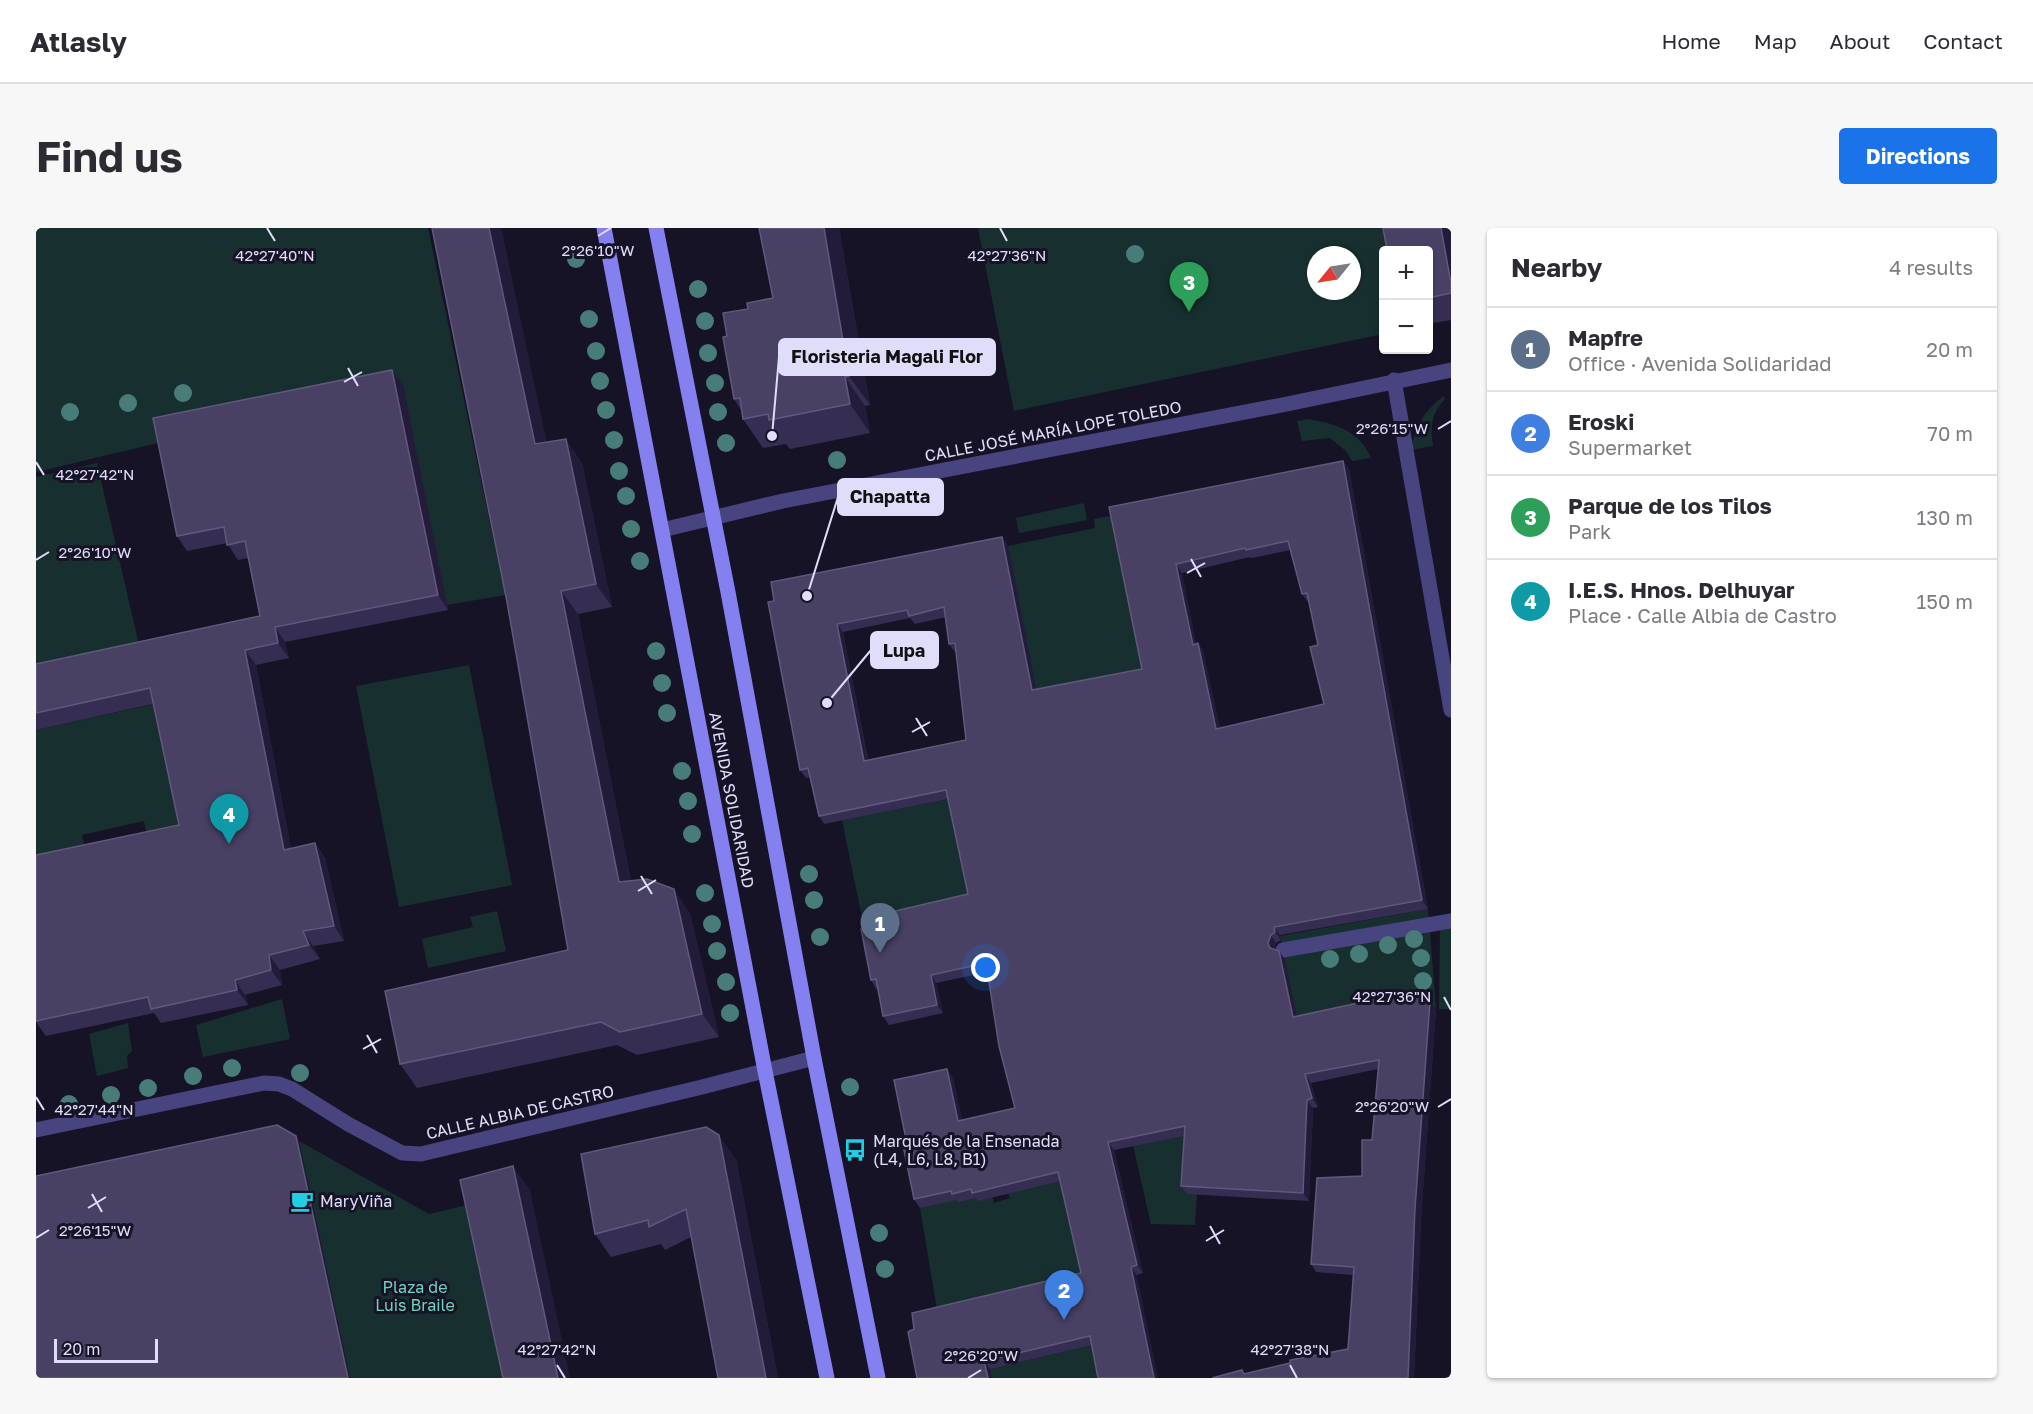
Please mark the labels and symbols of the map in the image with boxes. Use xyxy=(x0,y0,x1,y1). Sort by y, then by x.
text: 2°26'10"W xyxy=(562,241,634,259)
text: 42°27'40"N xyxy=(235,246,315,264)
text: 42°27'36"N xyxy=(968,246,1046,264)
north arrow xyxy=(1307,246,1361,300)
pin: 3 xyxy=(1170,262,1208,312)
callout: Floristeria Magali Flor xyxy=(779,339,995,375)
text: Floristeria Magali Flor xyxy=(791,345,983,367)
street label: CALLE JOSÉ MARÍA LOPE TOLEDO xyxy=(923,396,1183,466)
text: 2°26'15"W xyxy=(1356,419,1428,437)
text: 42°27'42"N xyxy=(56,465,134,483)
callout: Chapatta xyxy=(838,479,943,515)
text: Chapatta xyxy=(850,485,930,507)
text: 2°26'10"W xyxy=(59,543,131,561)
callout: Lupa xyxy=(871,632,938,668)
text: Lupa xyxy=(883,639,925,661)
street label: AVENIDA SOLIDARIDAD xyxy=(705,710,759,890)
pin: 4 xyxy=(210,794,248,844)
pin: 1 xyxy=(860,904,900,953)
your location xyxy=(971,953,1000,982)
text: 42°27'36"N xyxy=(1353,987,1431,1005)
street label: CALLE ALBIA DE CASTRO xyxy=(424,1081,616,1143)
text: 2°26'20"W xyxy=(1355,1097,1429,1115)
text: 42°27'44"N xyxy=(54,1100,134,1118)
place label: Marqués de la Ensenada (L4, L6, L8, B1) xyxy=(873,1131,1060,1169)
bus stop icon: Marqués de la Ensenada (L4, L6, L8, B1) xyxy=(842,1137,868,1163)
cafe icon: MaryViña xyxy=(289,1188,315,1214)
place label: MaryViña xyxy=(320,1191,392,1211)
text: 2°26'15"W xyxy=(59,1221,131,1239)
pin: 2 xyxy=(1044,1270,1084,1320)
park label: Plaza de Luis Braile xyxy=(375,1277,455,1315)
scale bar xyxy=(54,1336,158,1364)
text: 42°27'42"N xyxy=(518,1340,596,1358)
text: 42°27'38"N xyxy=(1251,1340,1329,1358)
text: 2°26'20"W xyxy=(944,1346,1018,1364)

